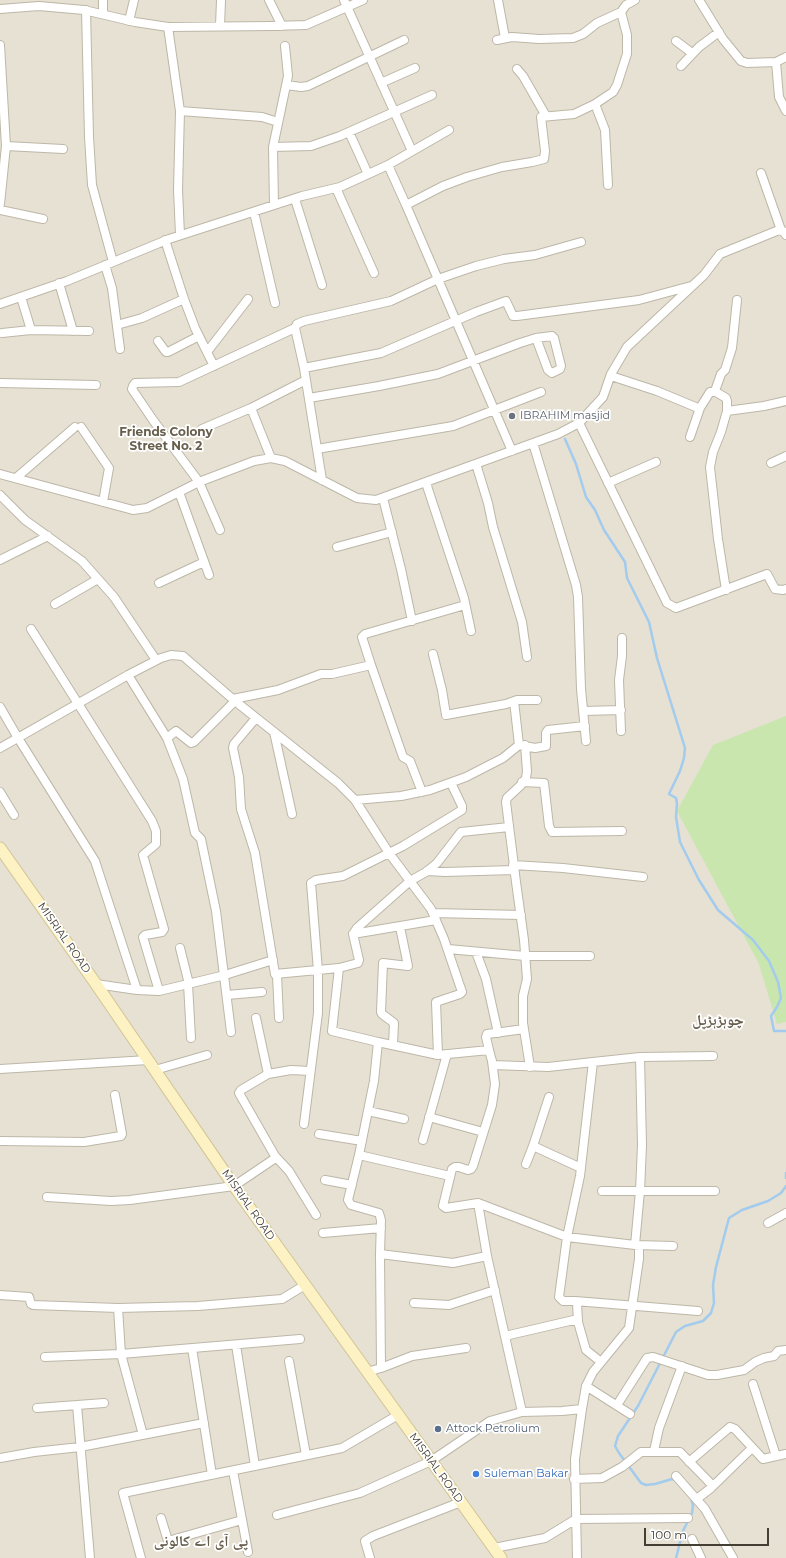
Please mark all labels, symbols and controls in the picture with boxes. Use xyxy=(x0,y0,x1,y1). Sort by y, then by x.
place label: IBRAHIM masjid xyxy=(520,409,610,423)
marker: IBRAHIM masjid xyxy=(507,411,517,421)
district label: Friends Colony Street No. 2 xyxy=(119,425,213,453)
street label: MISRIAL ROAD xyxy=(35,900,93,976)
district label: چوہڑہڑپل xyxy=(692,1012,744,1030)
street label: MISRIAL ROAD xyxy=(219,1167,277,1243)
place label: Attock Petrolium xyxy=(446,1422,540,1436)
marker: Attock Petrolium xyxy=(433,1424,443,1434)
street label: MISRIAL ROAD xyxy=(406,1430,466,1506)
place label: Suleman Bakar xyxy=(484,1467,568,1481)
marker: Suleman Bakar xyxy=(471,1469,481,1479)
scale bar xyxy=(646,1520,771,1546)
text: 100 m xyxy=(651,1527,687,1542)
district label: پی آی اے کالونی xyxy=(154,1533,248,1551)

